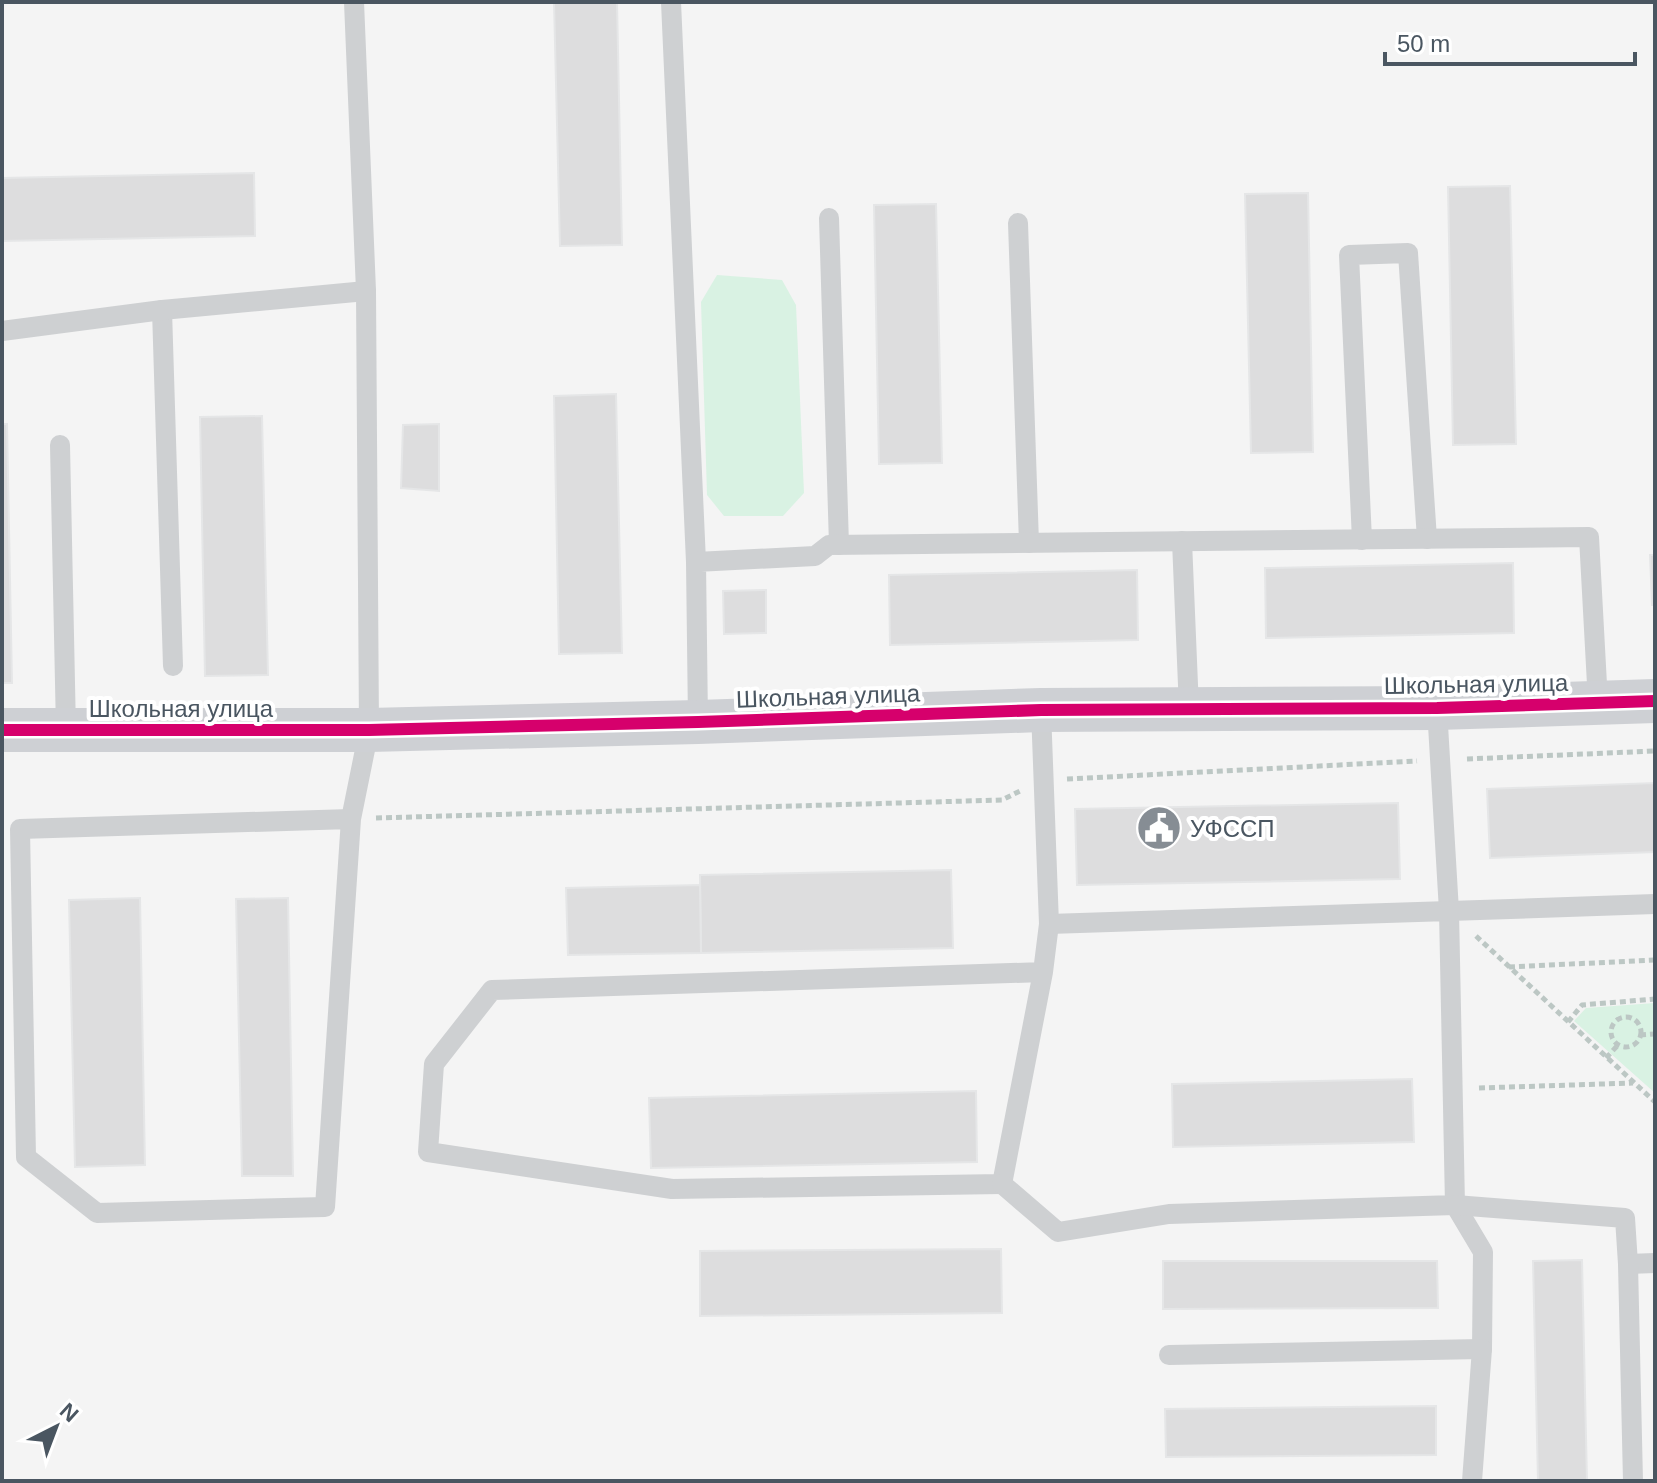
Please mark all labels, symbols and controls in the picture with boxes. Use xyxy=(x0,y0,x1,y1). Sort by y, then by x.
scale bar xyxy=(1385,16,1635,66)
text: 50 m xyxy=(1397,30,1450,57)
street label: Школьная улица xyxy=(1384,669,1569,699)
street label: Школьная улица xyxy=(735,679,921,713)
street label: Школьная улица xyxy=(89,695,274,722)
public building icon: УФССП xyxy=(1135,804,1183,852)
place label: УФССП xyxy=(1190,815,1275,842)
north arrow xyxy=(16,1387,96,1467)
text: N xyxy=(55,1398,83,1427)

